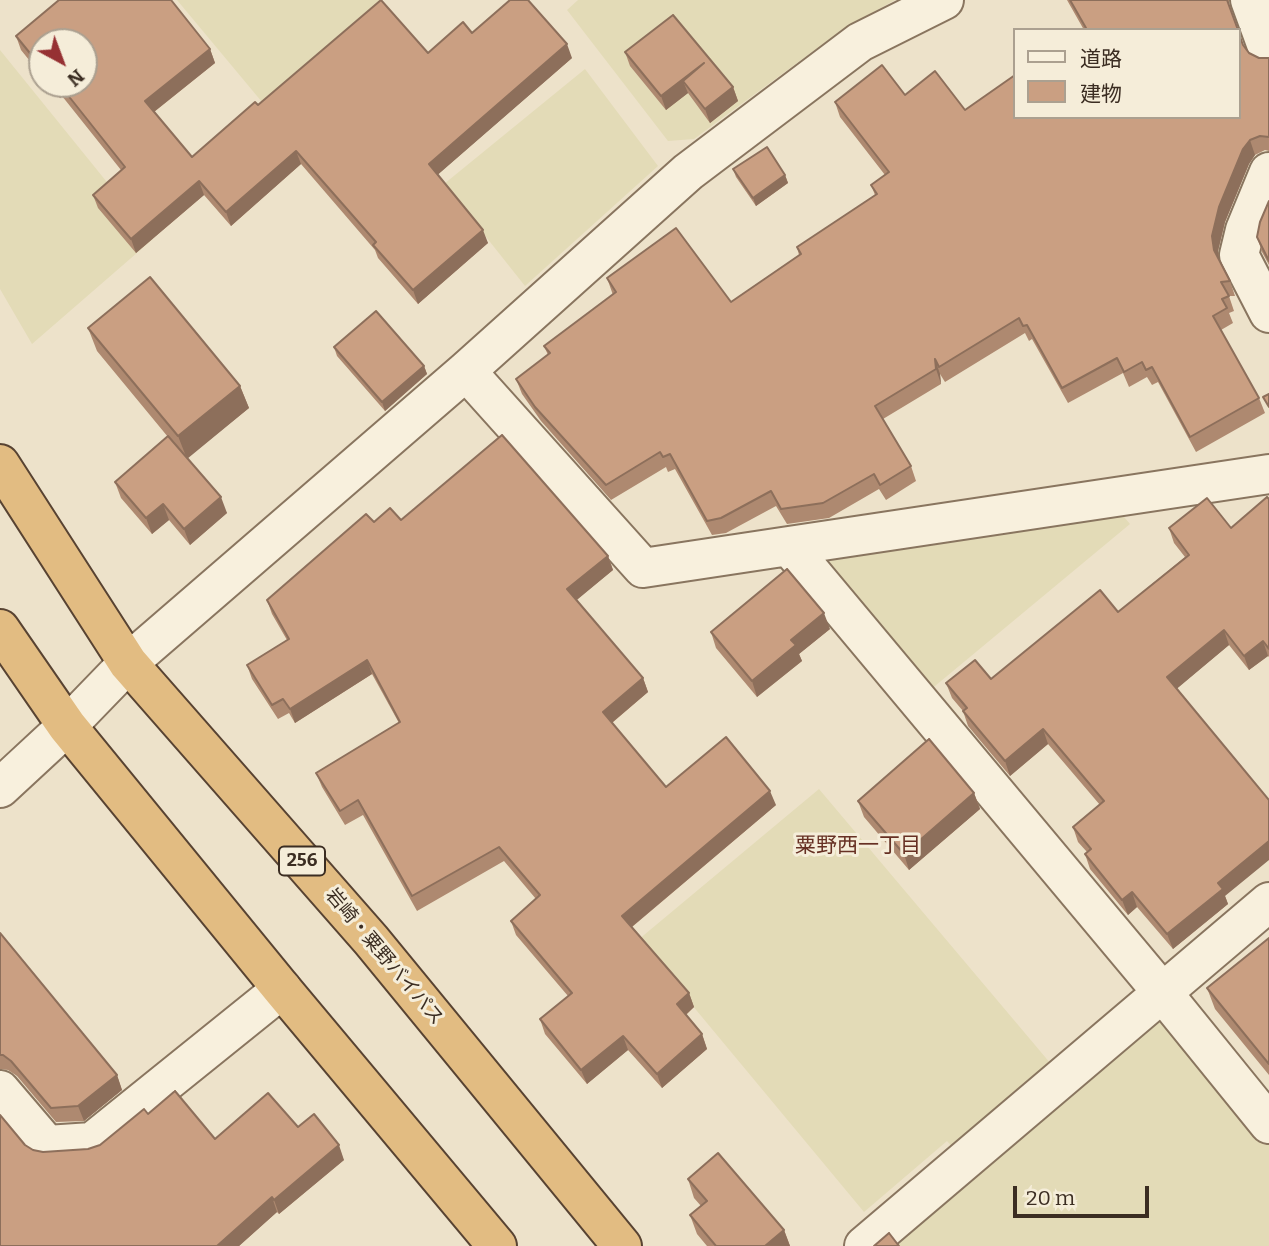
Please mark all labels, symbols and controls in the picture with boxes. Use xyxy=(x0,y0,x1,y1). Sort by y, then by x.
north arrow xyxy=(28,28,98,98)
legend xyxy=(1014,28,1241,119)
text: 道路 xyxy=(1080,46,1122,72)
text: N xyxy=(63,64,89,91)
text: 建物 xyxy=(1080,81,1122,107)
district label: 粟野西一丁目 xyxy=(795,833,921,859)
road number: 256 xyxy=(279,846,325,876)
street label: 岩崎・粟野バイパス xyxy=(320,884,448,1030)
scale bar xyxy=(1017,1172,1154,1216)
text: 20 m xyxy=(1026,1185,1075,1211)

